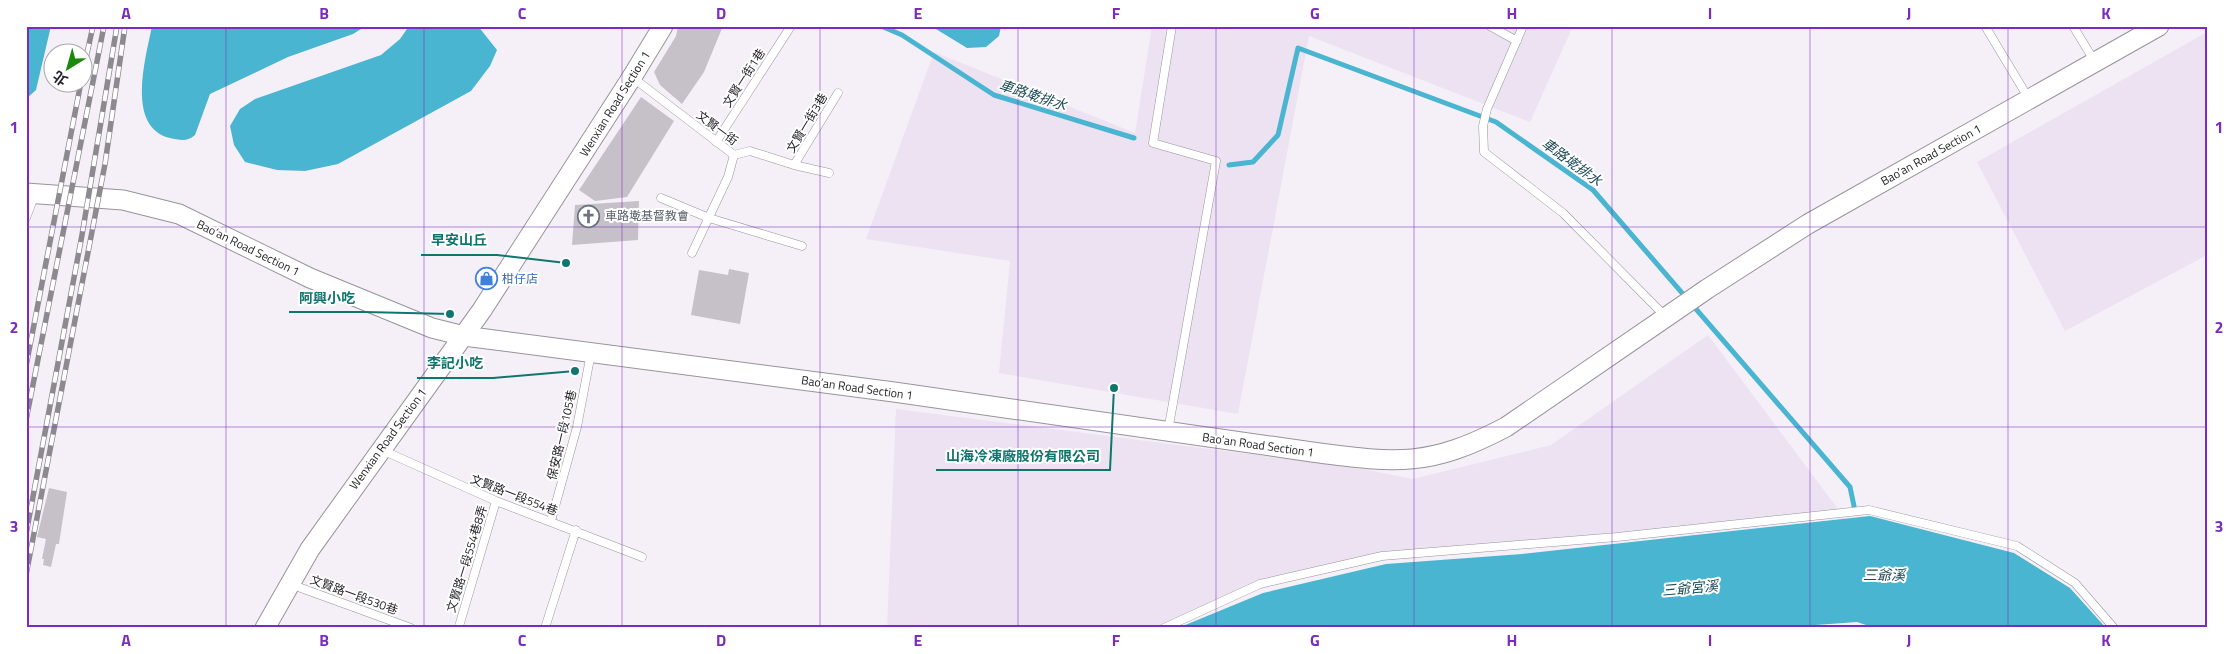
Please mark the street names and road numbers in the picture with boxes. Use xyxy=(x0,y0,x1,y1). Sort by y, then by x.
street label: 文賢一街1巷 xyxy=(717,45,770,111)
street label: Wenxian Road Section 1 xyxy=(574,47,655,160)
street label: 文賢一街3巷 xyxy=(781,89,832,156)
street label: 文賢一街 xyxy=(692,106,742,150)
street label: Bao’an Road Section 1 xyxy=(1877,119,1985,190)
street label: Bao’an Road Section 1 xyxy=(193,214,303,281)
street label: Bao’an Road Section 1 xyxy=(800,370,914,405)
street label: Wenxian Road Section 1 xyxy=(344,384,431,493)
street label: 保安路一段105巷 xyxy=(542,388,581,482)
street label: Bao’an Road Section 1 xyxy=(1201,427,1315,462)
street label: 文賢路一段554巷 xyxy=(468,469,561,520)
street label: 文賢路一段554巷8弄 xyxy=(441,503,492,615)
street label: 文賢路一段530巷 xyxy=(308,570,401,619)

